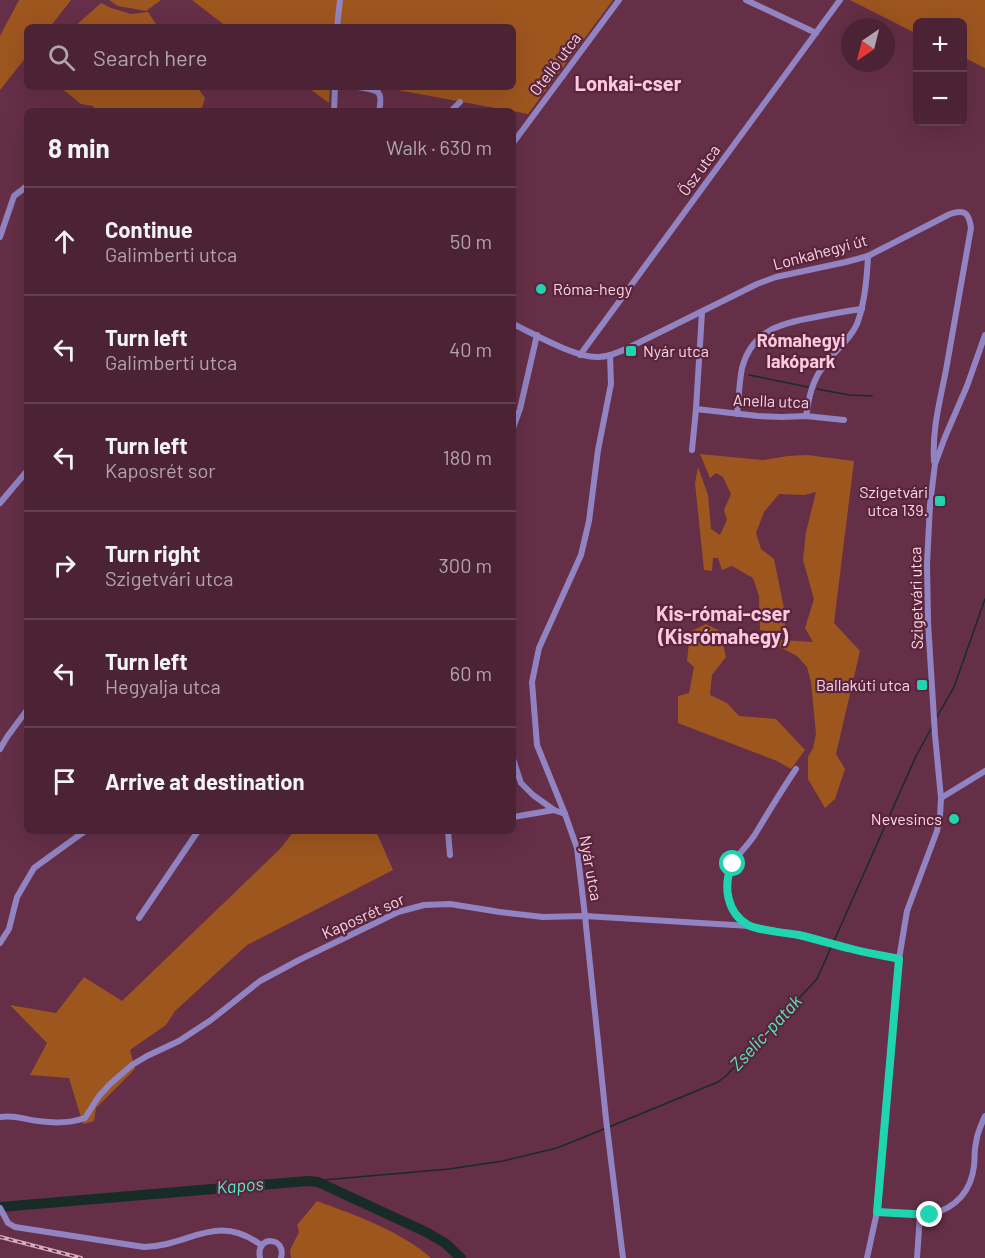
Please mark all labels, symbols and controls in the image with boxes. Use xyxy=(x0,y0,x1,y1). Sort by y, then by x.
north arrow xyxy=(841,18,895,72)
map controls xyxy=(913,18,967,126)
button: + xyxy=(913,18,967,72)
search box xyxy=(24,24,516,90)
street label: Otelló utca xyxy=(525,28,584,99)
icon: search xyxy=(45,41,78,74)
text: Search here xyxy=(93,44,207,70)
district label: Lonkai-cser xyxy=(575,71,682,95)
button: − xyxy=(913,72,967,126)
text: 8 min xyxy=(48,132,110,163)
text: Walk · 630 m xyxy=(386,135,492,159)
street label: Ősz utca xyxy=(674,140,724,199)
text: Continue xyxy=(105,216,193,242)
icon: ahead xyxy=(48,225,81,258)
text: 50 m xyxy=(450,229,492,253)
street label: Lonkahegyi út xyxy=(770,230,869,273)
text: Galimberti utca xyxy=(105,242,237,266)
place label: Róma-hegy xyxy=(553,279,633,298)
marker: Róma-hegy xyxy=(534,282,548,296)
text: Turn left xyxy=(105,324,188,350)
district label: Rómahegyi lakópark xyxy=(757,329,845,372)
icon: left xyxy=(48,333,81,366)
text: 40 m xyxy=(449,337,492,361)
place label: Nyár utca xyxy=(643,341,709,360)
marker: Nyár utca xyxy=(624,344,638,358)
text: Galimberti utca xyxy=(105,350,237,374)
street label: Anella utca xyxy=(733,390,809,411)
text: Turn left xyxy=(105,432,188,458)
icon: left xyxy=(48,441,81,474)
text: 180 m xyxy=(443,445,492,469)
text: Kaposrét sor xyxy=(105,458,216,482)
place label: Szigetvári utca 139. xyxy=(859,482,928,519)
marker: Szigetvári utca 139. xyxy=(933,494,947,508)
text: Turn right xyxy=(105,540,200,566)
street label: Szigetvári utca xyxy=(905,546,926,650)
icon: right xyxy=(48,549,81,582)
text: 300 m xyxy=(439,553,492,577)
text: Szigetvári utca xyxy=(105,566,233,590)
district label: Kis-római-cser (Kisrómahegy) xyxy=(656,601,790,648)
text: Turn left xyxy=(105,648,188,674)
icon: left xyxy=(48,657,81,690)
text: 60 m xyxy=(450,661,492,685)
text: Hegyalja utca xyxy=(105,674,221,698)
place label: Ballakúti utca xyxy=(816,675,910,694)
marker: Ballakúti utca xyxy=(915,678,929,692)
icon: arrive xyxy=(48,765,81,798)
text: Arrive at destination xyxy=(105,768,304,794)
place label: Nevesincs xyxy=(871,809,942,828)
marker: Nevesincs xyxy=(947,812,961,826)
street label: Nyár utca xyxy=(576,834,607,902)
route start xyxy=(719,850,745,876)
street label: Kaposrét sor xyxy=(319,889,407,942)
water label: Zselic-patak xyxy=(725,990,806,1075)
water label: Kapos xyxy=(215,1172,264,1198)
route end xyxy=(916,1201,942,1227)

